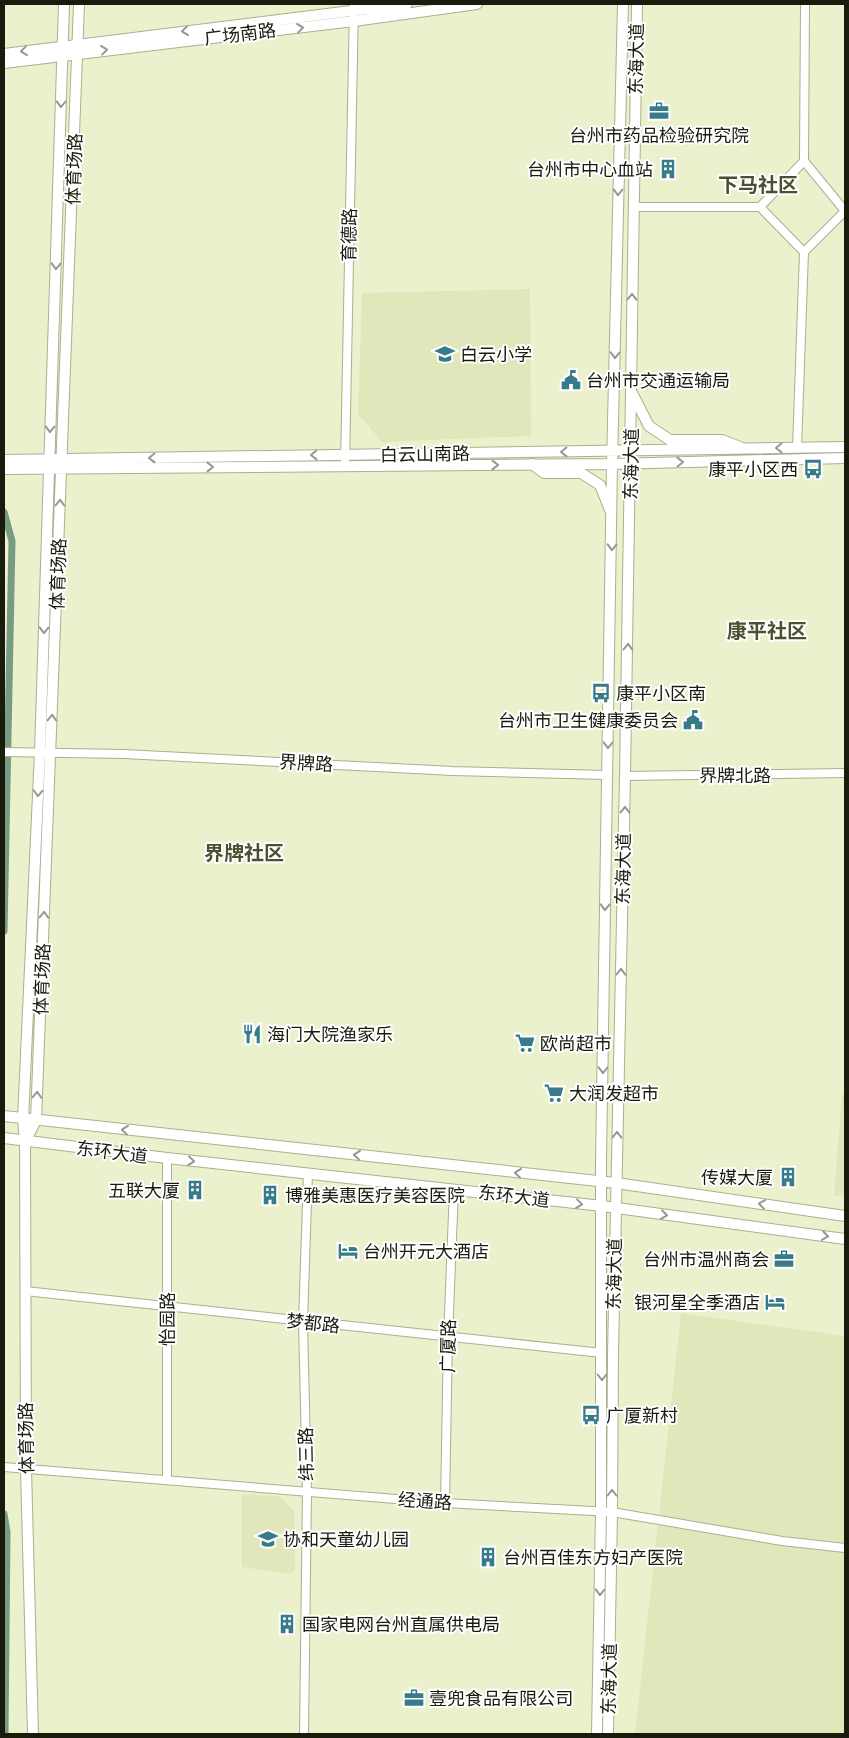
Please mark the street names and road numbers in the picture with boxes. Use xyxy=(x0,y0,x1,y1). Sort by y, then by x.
street label: 广场南路 xyxy=(203,19,277,49)
street label: 东海大道 xyxy=(625,23,647,95)
street label: 体育场路 xyxy=(62,133,86,205)
street label: 育德路 xyxy=(338,208,360,262)
street label: 东海大道 xyxy=(620,428,642,500)
street label: 白云山南路 xyxy=(380,443,470,465)
street label: 体育场路 xyxy=(46,538,70,610)
street label: 界牌路 xyxy=(278,751,334,775)
street label: 界牌北路 xyxy=(699,765,771,786)
street label: 东海大道 xyxy=(612,833,634,905)
street label: 体育场路 xyxy=(30,943,54,1015)
street label: 东环大道 xyxy=(75,1137,149,1167)
street label: 东环大道 xyxy=(477,1181,551,1211)
street label: 东海大道 xyxy=(603,1238,625,1310)
street label: 怡园路 xyxy=(157,1292,178,1346)
street label: 梦都路 xyxy=(285,1310,341,1336)
street label: 广厦路 xyxy=(437,1319,459,1373)
street label: 体育场路 xyxy=(15,1402,37,1474)
street label: 纬三路 xyxy=(295,1427,317,1481)
street label: 经通路 xyxy=(397,1489,453,1513)
street label: 东海大道 xyxy=(598,1643,620,1715)

